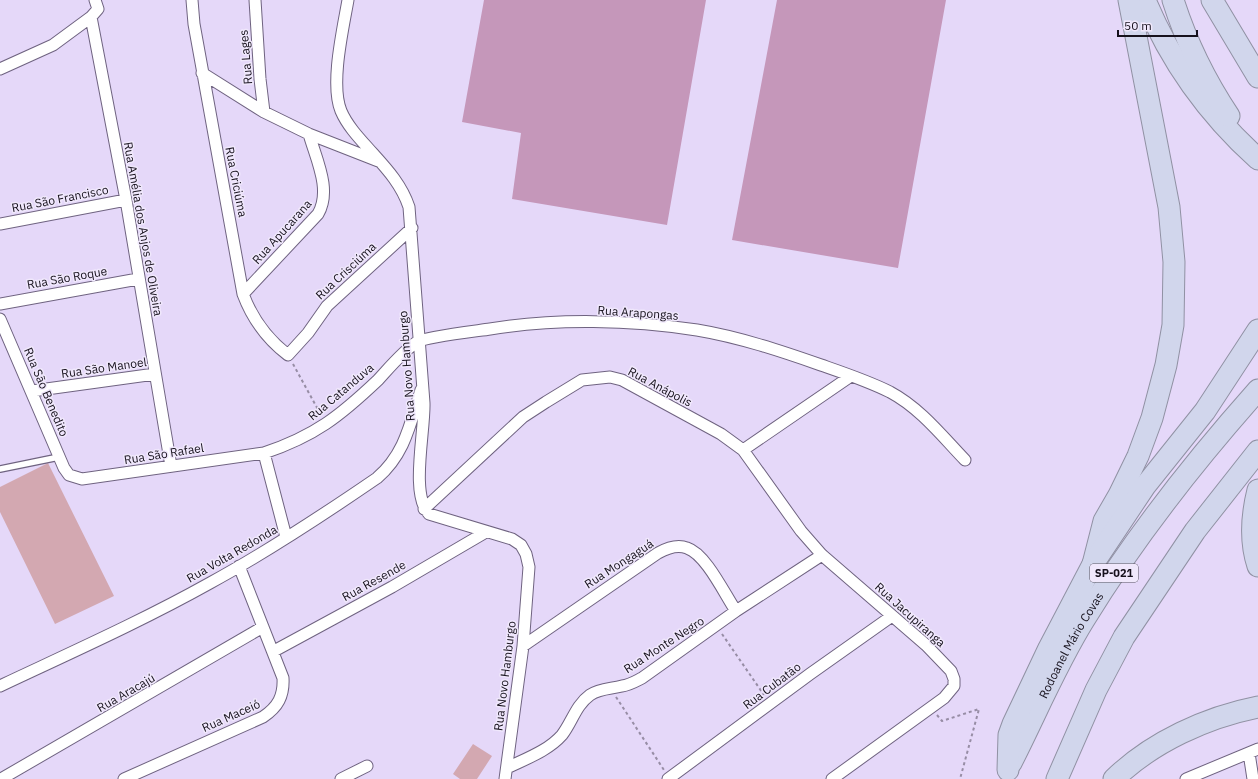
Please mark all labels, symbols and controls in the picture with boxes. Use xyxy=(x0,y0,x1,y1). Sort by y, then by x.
scale bar xyxy=(1118,12,1197,38)
text: 50 m xyxy=(1124,18,1152,33)
street label: Rua Lages xyxy=(236,29,255,85)
street label: Rua Amélia dos Anjos de Oliveira xyxy=(121,141,166,318)
street label: Rua Criciúma xyxy=(222,145,251,219)
street label: Rua São Francisco xyxy=(10,182,110,215)
street label: Rua Apucarana xyxy=(249,196,315,267)
street label: Rua Crisciúma xyxy=(312,238,379,302)
street label: Rua São Roque xyxy=(26,263,109,292)
street label: Rua Arapongas xyxy=(597,302,679,323)
street label: Rua Novo Hamburgo xyxy=(395,310,418,422)
street label: Rua São Benedito xyxy=(21,345,72,439)
street label: Rua São Manoel xyxy=(60,354,148,381)
street label: Rua Catanduva xyxy=(305,359,377,423)
street label: Rua Anápolis xyxy=(626,363,695,410)
street label: Rua São Rafael xyxy=(123,440,205,467)
street label: Rua Volta Redonda xyxy=(184,521,280,586)
street label: Rua Mongaguá xyxy=(581,535,657,591)
street label: Rua Resende xyxy=(339,557,409,604)
road number: SP-021 xyxy=(1090,564,1138,582)
street label: Rua Jacupiranga xyxy=(872,579,949,650)
street label: Rodoanel Mário Covas xyxy=(1035,589,1106,701)
street label: Rua Monte Negro xyxy=(621,613,707,676)
street label: Rua Novo Hamburgo xyxy=(490,620,519,732)
street label: Rua Cubatão xyxy=(740,659,804,712)
street label: Rua Aracajú xyxy=(94,670,157,715)
street label: Rua Maceió xyxy=(199,696,262,735)

